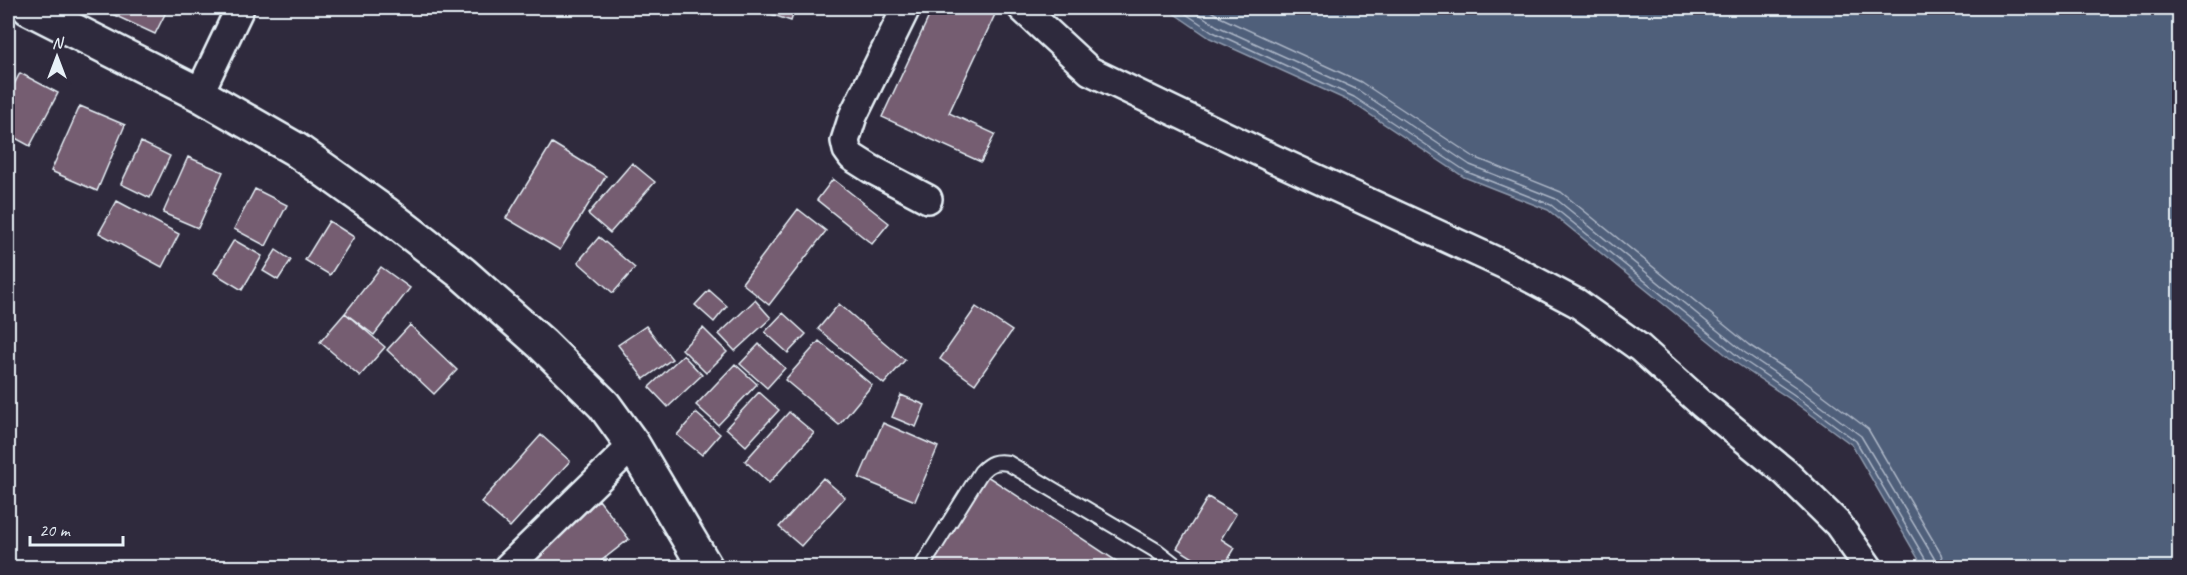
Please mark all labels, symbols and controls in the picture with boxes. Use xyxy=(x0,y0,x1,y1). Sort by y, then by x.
north arrow xyxy=(27,27,87,87)
text: N xyxy=(52,33,65,53)
scale bar xyxy=(30,509,123,547)
text: 20 m xyxy=(39,519,72,541)

